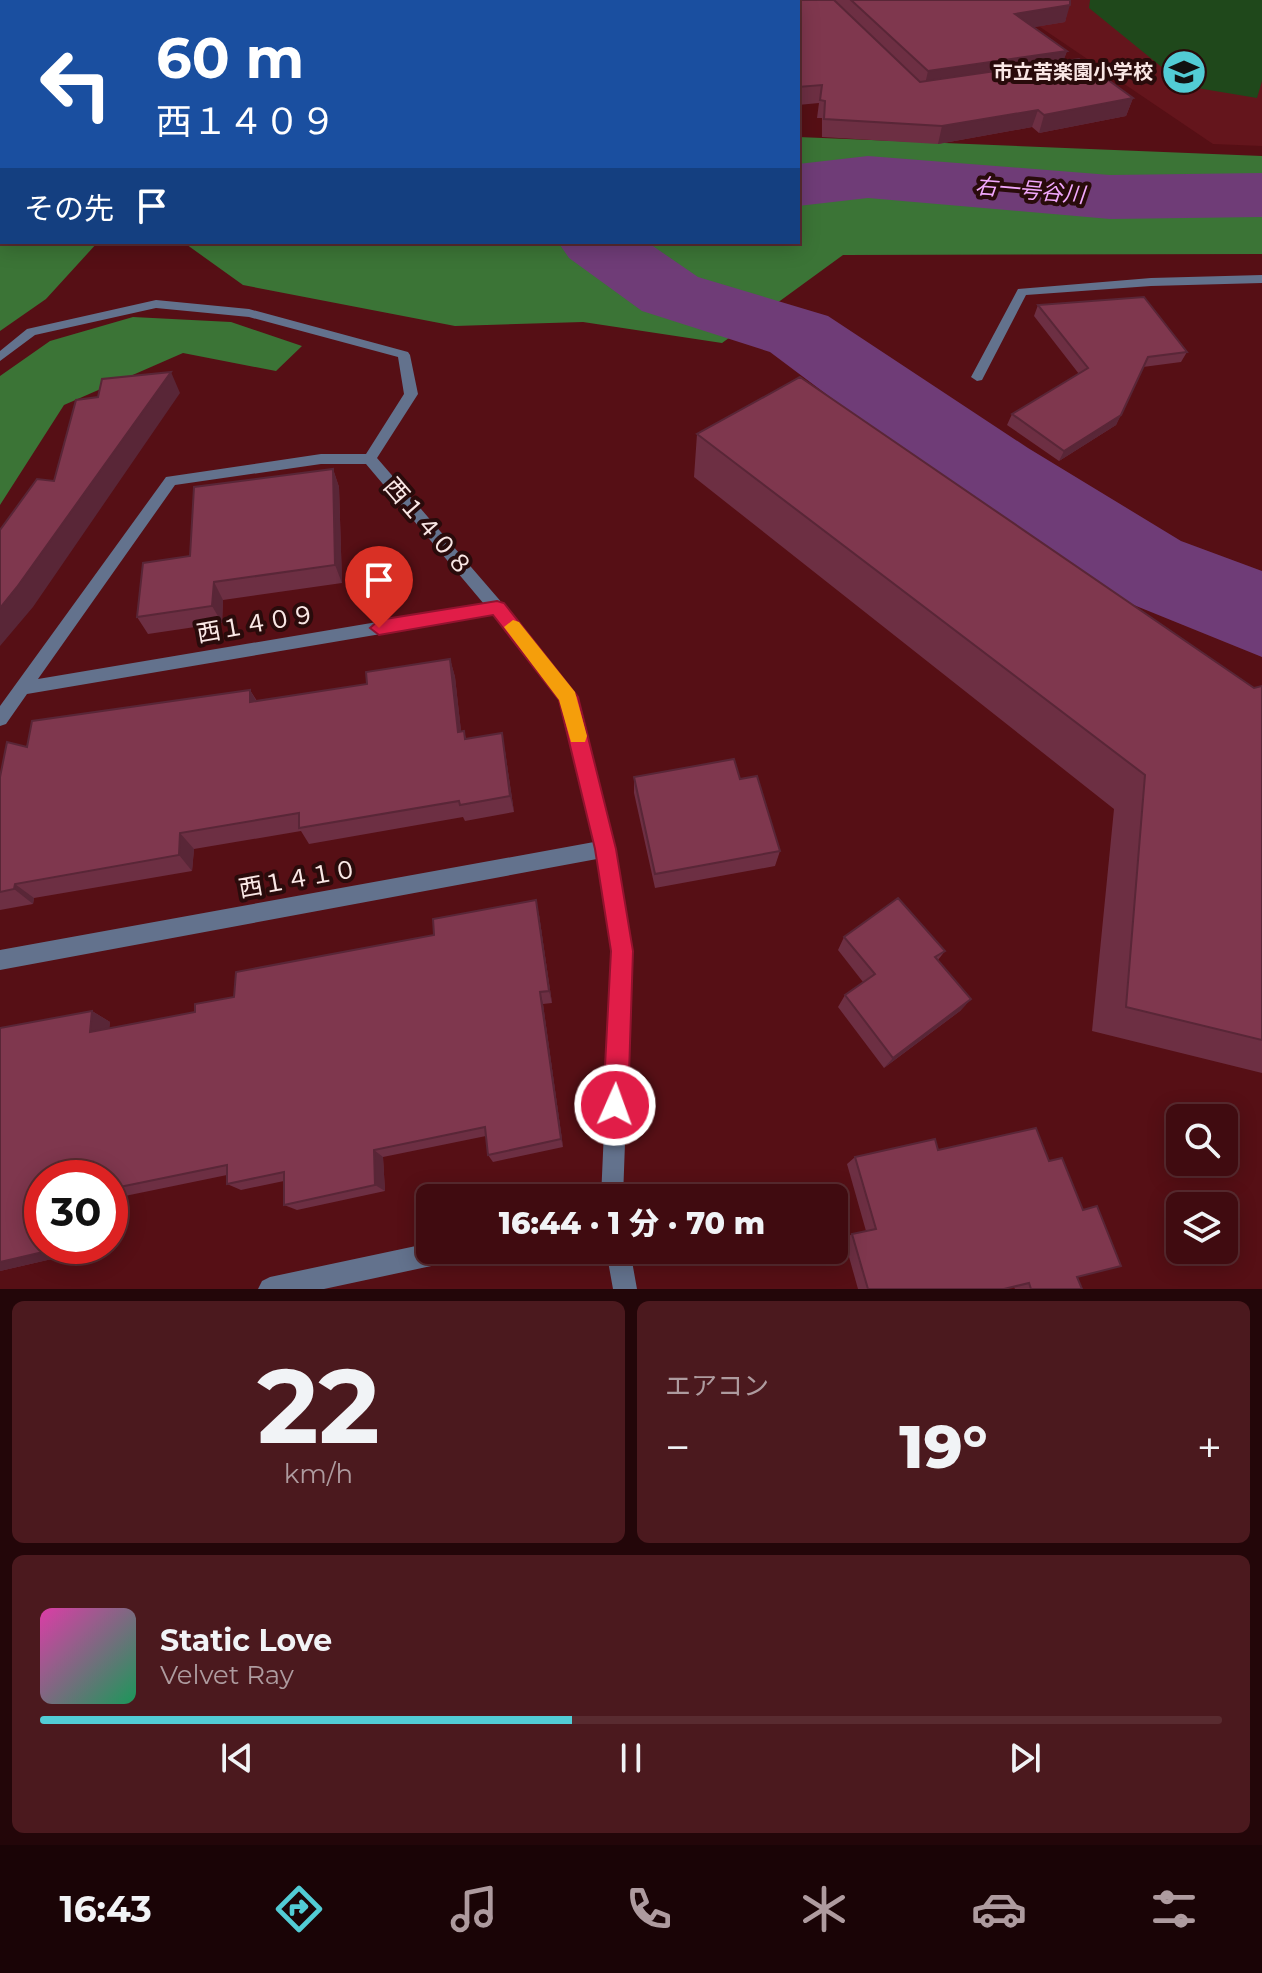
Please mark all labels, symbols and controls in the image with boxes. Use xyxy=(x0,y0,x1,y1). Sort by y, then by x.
text: 60 m xyxy=(156,24,304,92)
icon: left xyxy=(24,32,128,136)
school or university icon: 市立苦楽園小学校 xyxy=(1160,48,1208,96)
place label: 市立苦楽園小学校 xyxy=(993,60,1153,84)
text: 西１４０９ xyxy=(156,99,336,143)
water label: 右一号谷川 xyxy=(974,172,1088,209)
icon: arrive xyxy=(130,184,174,228)
text: その先 xyxy=(24,190,114,227)
street label: 西１４０８ xyxy=(378,472,479,581)
pin xyxy=(345,546,413,628)
icon: arrive xyxy=(357,558,401,602)
street label: 西１４０９ xyxy=(194,599,318,648)
street label: 西１４１０ xyxy=(236,854,360,903)
position arrow xyxy=(573,1063,657,1147)
map controls xyxy=(1166,1104,1238,1264)
button: search xyxy=(1166,1104,1238,1176)
speed limit sign: 30 xyxy=(24,1160,128,1264)
button: layers xyxy=(1166,1192,1238,1264)
text: 16:44 · 1 分 · 70 m xyxy=(499,1205,765,1242)
text: 22 xyxy=(257,1342,380,1469)
text: エアコン xyxy=(665,1370,769,1402)
text: 19° xyxy=(899,1410,988,1483)
text: − xyxy=(665,1420,690,1474)
text: + xyxy=(1197,1420,1222,1474)
text: km/h xyxy=(284,1458,353,1490)
text: Static Love xyxy=(160,1622,332,1659)
text: Velvet Ray xyxy=(160,1659,294,1691)
icon: previous xyxy=(215,1736,259,1780)
icon: pause xyxy=(609,1736,653,1780)
icon: next xyxy=(1003,1736,1047,1780)
icon: directions xyxy=(271,1881,327,1937)
icon: music xyxy=(446,1881,502,1937)
icon: phone xyxy=(621,1881,677,1937)
icon: climate xyxy=(796,1881,852,1937)
icon: car xyxy=(971,1881,1027,1937)
icon: filters xyxy=(1146,1881,1202,1937)
text: 16:43 xyxy=(60,1887,152,1931)

